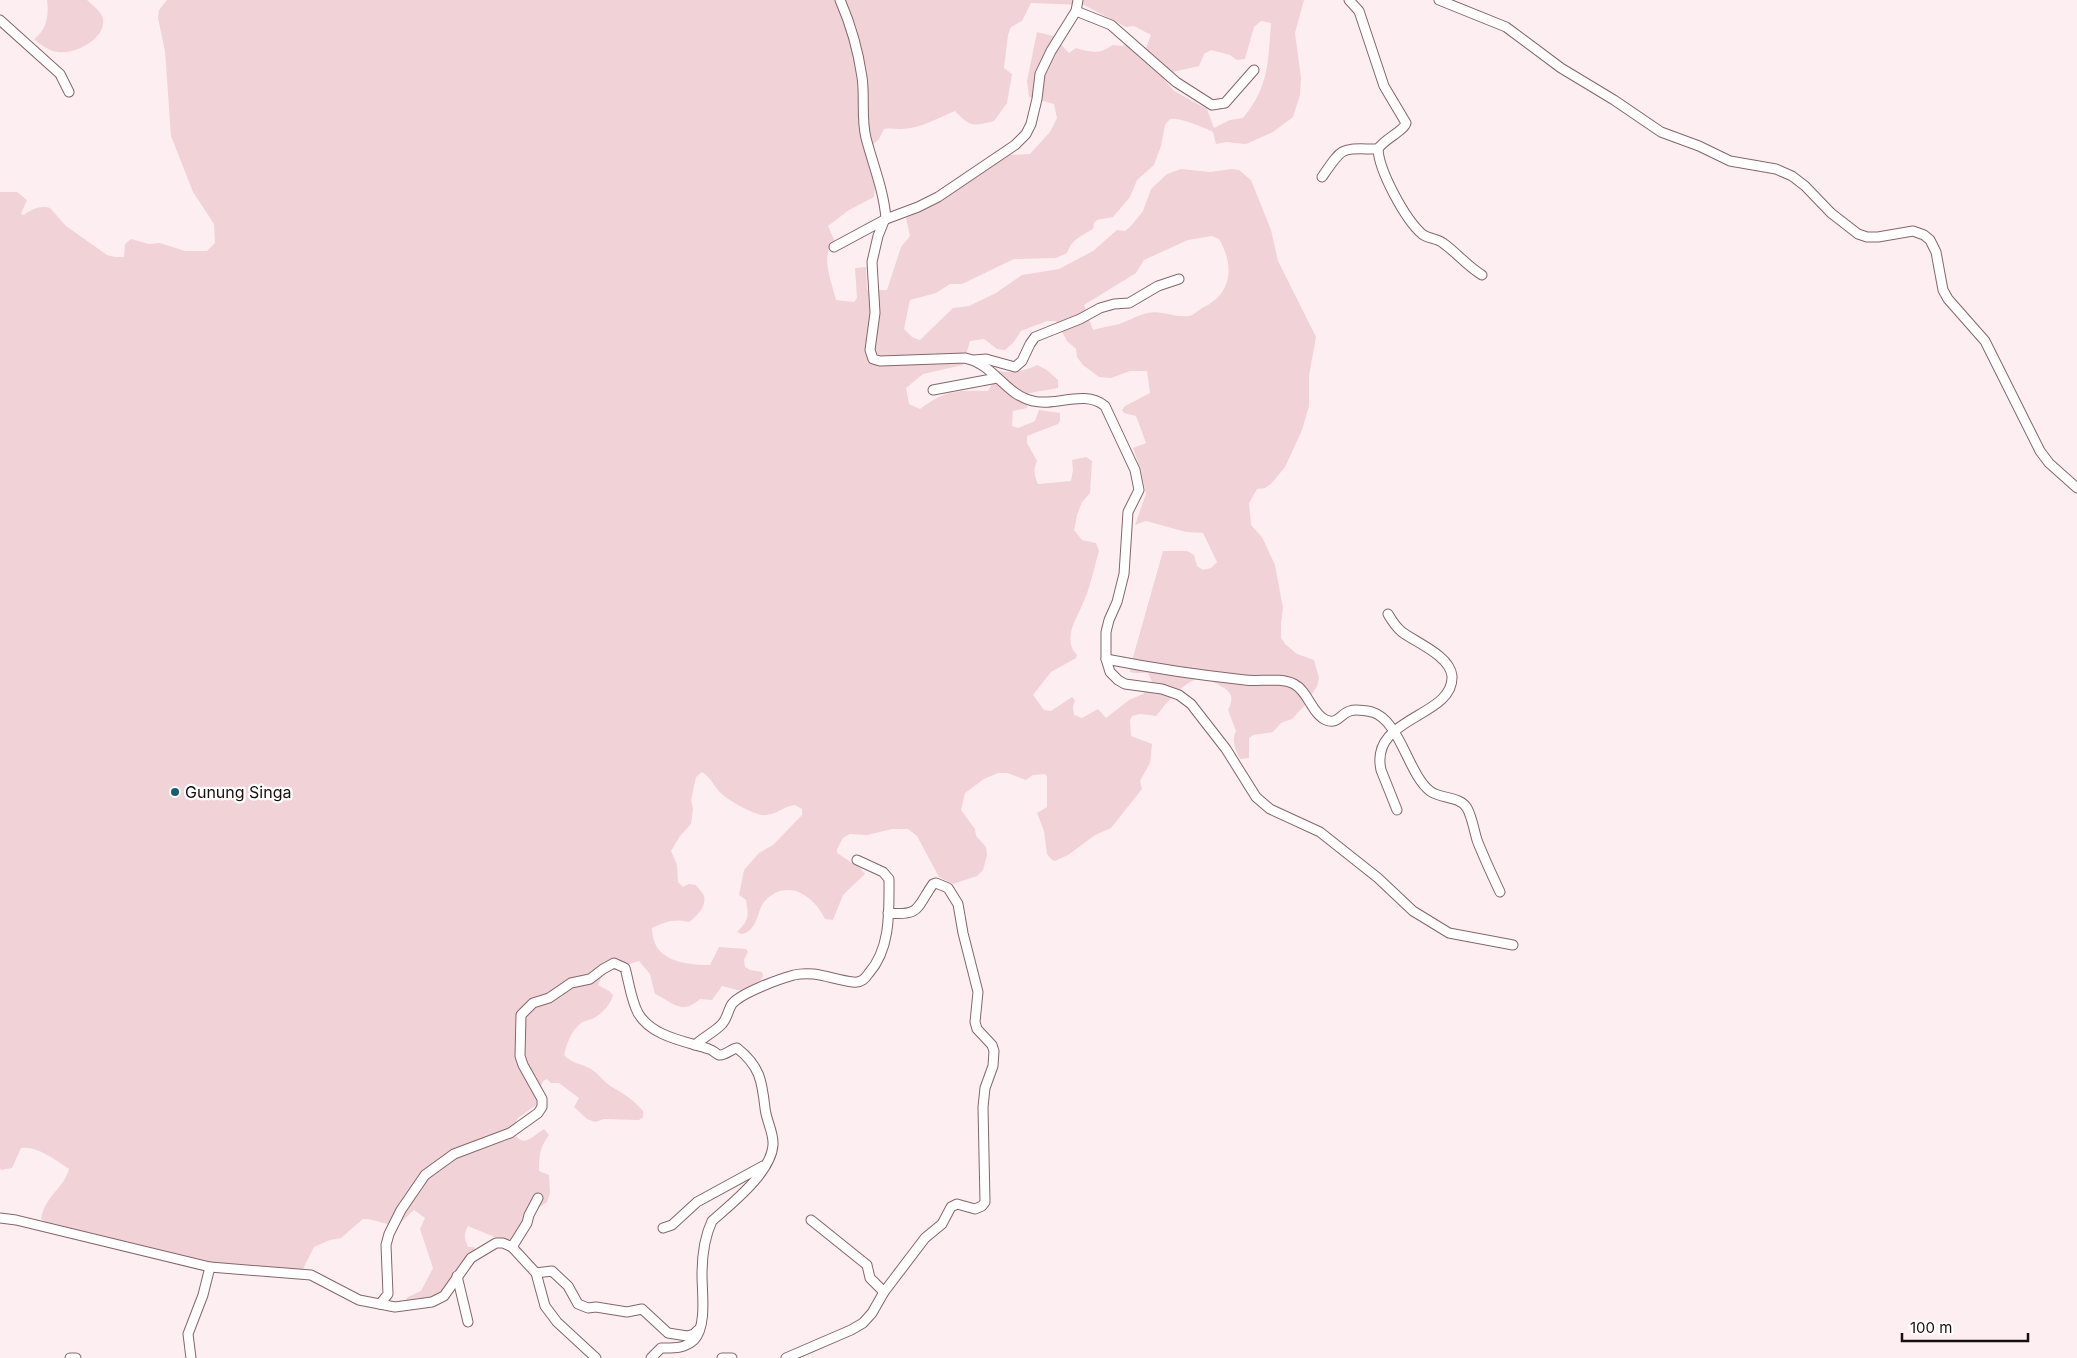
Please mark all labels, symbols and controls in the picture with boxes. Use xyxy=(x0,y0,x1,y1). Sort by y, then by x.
place label: Gunung Singa xyxy=(185,782,291,802)
marker: Gunung Singa xyxy=(169,786,181,798)
scale bar xyxy=(1902,1310,2028,1342)
text: 100 m xyxy=(1910,1318,1952,1337)

